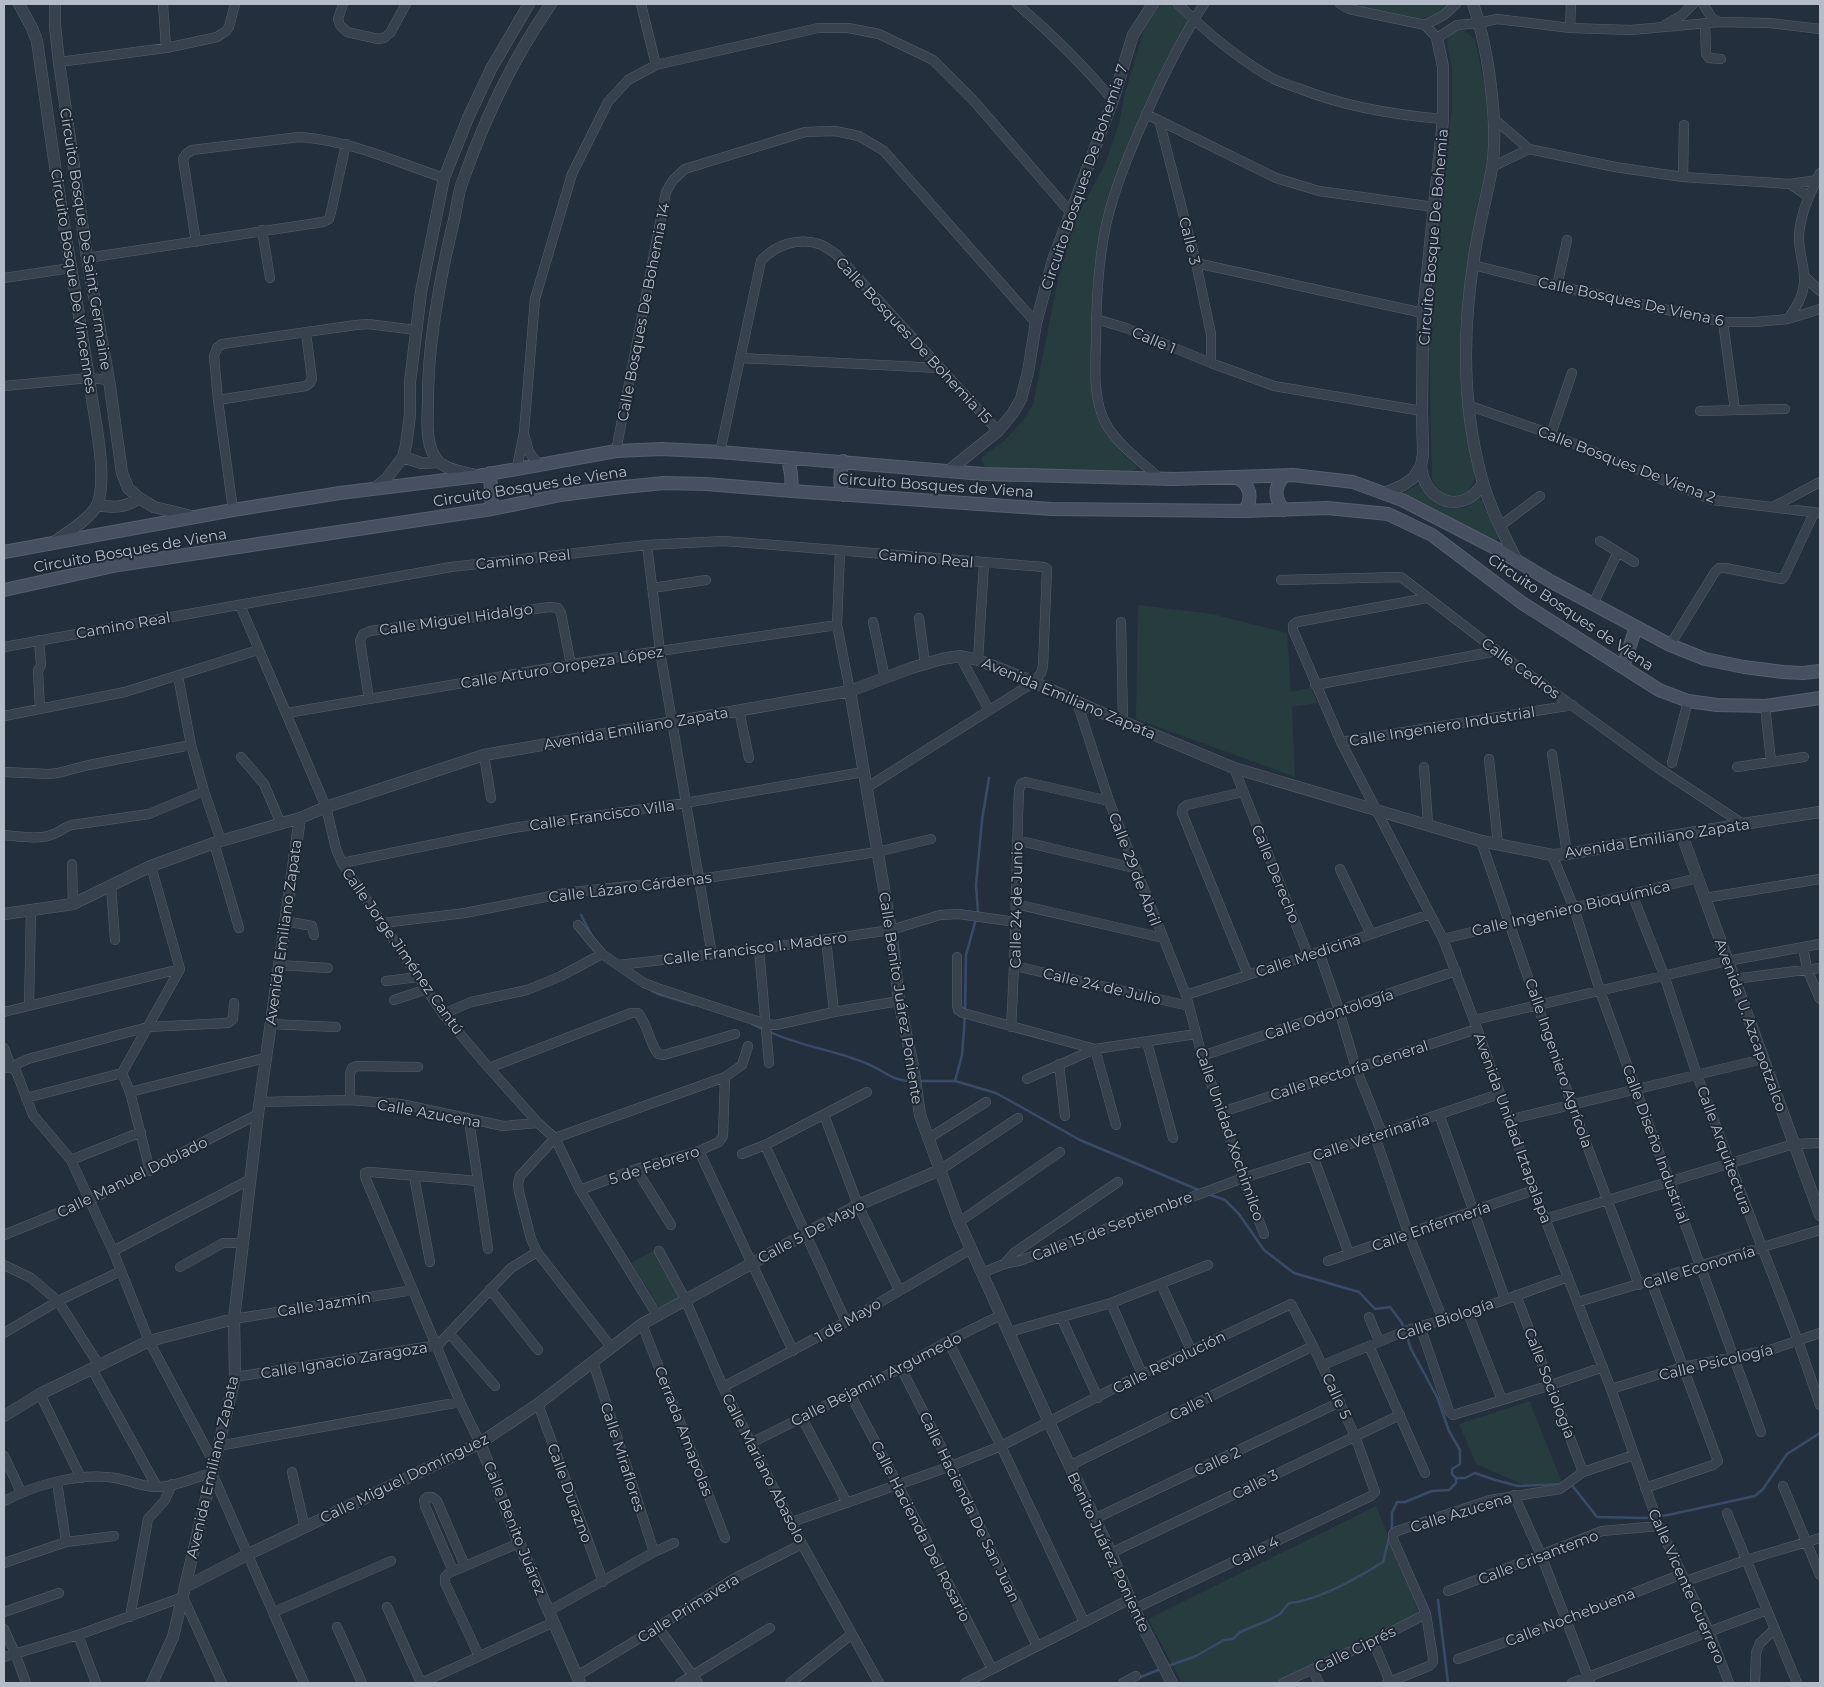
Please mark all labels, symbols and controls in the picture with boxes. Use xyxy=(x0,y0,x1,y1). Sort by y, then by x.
street label: Circuito Bosques De Bohemia 7 xyxy=(1036,61,1132,292)
street label: Circuito Bosque De Saint Germaine xyxy=(56,106,116,372)
street label: Circuito Bosque De Bohemia xyxy=(1414,128,1452,346)
street label: Circuito Bosque De Vincennes xyxy=(47,167,101,395)
street label: Calle Bosques De Bohemia 14 xyxy=(612,201,674,423)
street label: Calle 3 xyxy=(1175,215,1205,267)
street label: Calle Bosques De Bohemia 15 xyxy=(832,253,996,427)
street label: Calle Bosques De Viena 6 xyxy=(1536,272,1726,330)
street label: Calle 1 xyxy=(1129,322,1179,358)
street label: Calle Bosques De Viena 2 xyxy=(1535,421,1719,507)
street label: Circuito Bosques de Viena xyxy=(432,461,628,511)
street label: Circuito Bosques de Viena xyxy=(838,469,1034,501)
street label: Circuito Bosques de Viena xyxy=(32,524,228,576)
street label: Camino Real xyxy=(878,544,974,572)
street label: Camino Real xyxy=(475,545,571,573)
street label: Circuito Bosques de Viena xyxy=(1484,549,1658,675)
street label: Calle Miguel Hidalgo xyxy=(378,599,534,639)
street label: Camino Real xyxy=(74,607,172,643)
street label: Calle Cedros xyxy=(1478,633,1564,703)
street label: Calle Arturo Oropeza López xyxy=(459,642,665,692)
street label: Avenida Emiliano Zapata xyxy=(979,653,1159,743)
street label: Avenida Emiliano Zapata xyxy=(542,702,730,754)
street label: Calle Ingeniero Industrial xyxy=(1348,702,1536,750)
street label: Calle Francisco Villa xyxy=(528,795,676,835)
street label: Calle 29 de Abril xyxy=(1105,810,1165,928)
street label: Avenida Emiliano Zapata xyxy=(1563,814,1751,862)
street label: Calle Derecho xyxy=(1248,822,1304,926)
street label: Avenida Emiliano Zapata xyxy=(261,838,305,1026)
street label: Calle 24 de Junio xyxy=(1005,841,1027,969)
street label: Calle Jorge Jiménez Cantú xyxy=(338,864,468,1038)
street label: Calle Lázaro Cárdenas xyxy=(547,868,713,906)
street label: Calle Ingeniero Bioquímica xyxy=(1470,876,1672,940)
street label: Calle Benito Juárez Poniente xyxy=(875,890,927,1106)
street label: Calle Francisco I. Madero xyxy=(662,927,848,969)
street label: Calle Medicina xyxy=(1253,929,1363,981)
street label: Avenida U. Azcapotzalco xyxy=(1711,936,1791,1114)
street label: Calle 24 de Julio xyxy=(1041,963,1163,1009)
street label: Calle Ingeniero Agrícola xyxy=(1521,976,1597,1150)
street label: Calle Odontología xyxy=(1262,984,1396,1044)
street label: Avenida Unidad Iztapalapa xyxy=(1470,1030,1556,1226)
street label: Calle Rectoría General xyxy=(1268,1035,1430,1105)
street label: Calle Unidad Xochimilco xyxy=(1191,1045,1269,1223)
street label: Calle Diseño Industrial xyxy=(1618,1062,1694,1226)
street label: Calle Arquitectura xyxy=(1693,1083,1757,1217)
street label: Calle Azucena xyxy=(376,1095,482,1131)
street label: Calle Veterinaria xyxy=(1310,1109,1432,1165)
street label: Calle Manuel Doblado xyxy=(54,1132,210,1222)
street label: 5 de Febrero xyxy=(606,1141,702,1189)
street label: Calle 15 de Septiembre xyxy=(1029,1187,1195,1265)
street label: Calle 5 De Mayo xyxy=(754,1195,868,1267)
street label: Calle Enfermería xyxy=(1369,1197,1493,1255)
street label: Calle Economía xyxy=(1641,1241,1757,1293)
street label: Calle Jazmín xyxy=(276,1287,372,1321)
street label: Calle Biología xyxy=(1394,1293,1496,1345)
street label: 1 de Mayo xyxy=(812,1294,884,1346)
street label: Calle Sociología xyxy=(1520,1325,1580,1441)
street label: Calle Revolución xyxy=(1109,1326,1229,1398)
street label: Calle Bejamin Argumedo xyxy=(787,1328,965,1430)
street label: Calle Ignacio Zaragoza xyxy=(259,1337,429,1383)
street label: Calle Psicología xyxy=(1657,1340,1775,1384)
street label: Cerrada Amapolas xyxy=(650,1363,718,1499)
street label: Calle 5 xyxy=(1318,1370,1356,1422)
street label: Avenida Emiliano Zapata xyxy=(182,1374,242,1560)
street label: Calle 1 xyxy=(1166,1387,1216,1425)
street label: Calle Mariano Abasolo xyxy=(718,1390,810,1546)
street label: Calle Miraflores xyxy=(596,1400,650,1514)
street label: Calle Hacienda De San Juan xyxy=(915,1408,1025,1606)
street label: Calle Miguel Domínguez xyxy=(317,1429,492,1527)
street label: Calle Hacienda Del Rosario xyxy=(867,1437,975,1625)
street label: Calle Durazno xyxy=(543,1441,597,1545)
street label: Calle 2 xyxy=(1191,1442,1243,1480)
street label: Calle Benito Juárez xyxy=(479,1458,551,1598)
street label: Calle 3 xyxy=(1229,1465,1281,1503)
street label: Benito Juárez Poniente xyxy=(1063,1469,1155,1635)
street label: Calle Azucena xyxy=(1408,1488,1514,1536)
street label: Calle Vicente Guerrero xyxy=(1644,1506,1730,1666)
street label: Calle Crisantemo xyxy=(1475,1525,1601,1589)
street label: Calle 4 xyxy=(1228,1531,1282,1571)
street label: Calle Primavera xyxy=(634,1569,742,1647)
street label: Calle Nochebuena xyxy=(1502,1583,1638,1651)
street label: Calle Ciprés xyxy=(1312,1621,1398,1677)

